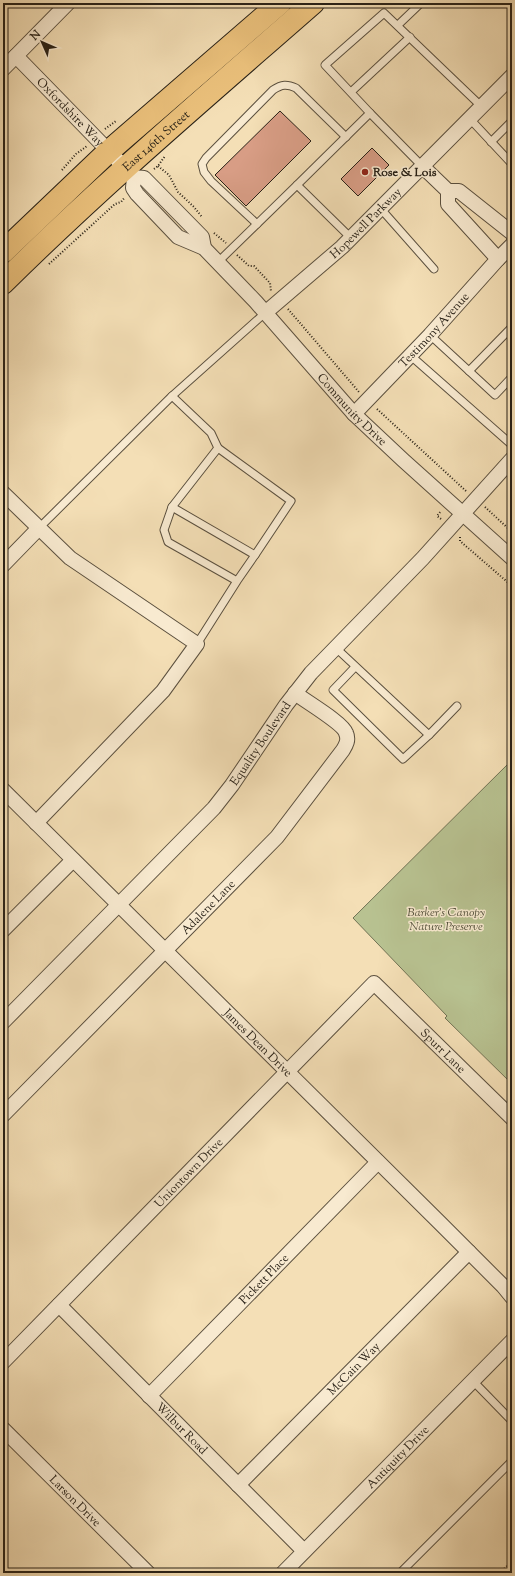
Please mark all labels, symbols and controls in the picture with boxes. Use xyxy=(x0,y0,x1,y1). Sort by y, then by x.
north arrow xyxy=(22,22,62,62)
text: N xyxy=(26,27,45,45)
street label: Oxfordshire Way xyxy=(32,74,108,151)
street label: East 146th Street xyxy=(119,106,194,176)
place label: Rose & Lois xyxy=(372,164,437,182)
marker: Rose & Lois xyxy=(360,167,370,177)
street label: Hopewell Parkway xyxy=(326,184,406,264)
street label: Testimony Avenue xyxy=(395,288,474,372)
street label: Community Drive xyxy=(312,370,391,451)
street label: Equality Boulevard xyxy=(226,698,296,790)
street label: Adalene Lane xyxy=(177,876,240,939)
park label: Barker's Canopy Nature Preserve xyxy=(407,904,485,936)
street label: James Dean Drive xyxy=(218,1004,296,1082)
street label: Spurr Lane xyxy=(415,1025,470,1078)
street label: Uniontown Drive xyxy=(151,1134,228,1212)
street label: Pickett Place xyxy=(235,1250,294,1309)
street label: McCain Way xyxy=(324,1339,385,1400)
street label: Wilbur Road xyxy=(151,1399,211,1459)
street label: Antiquity Drive xyxy=(363,1422,434,1493)
street label: Larson Drive xyxy=(45,1472,105,1532)

